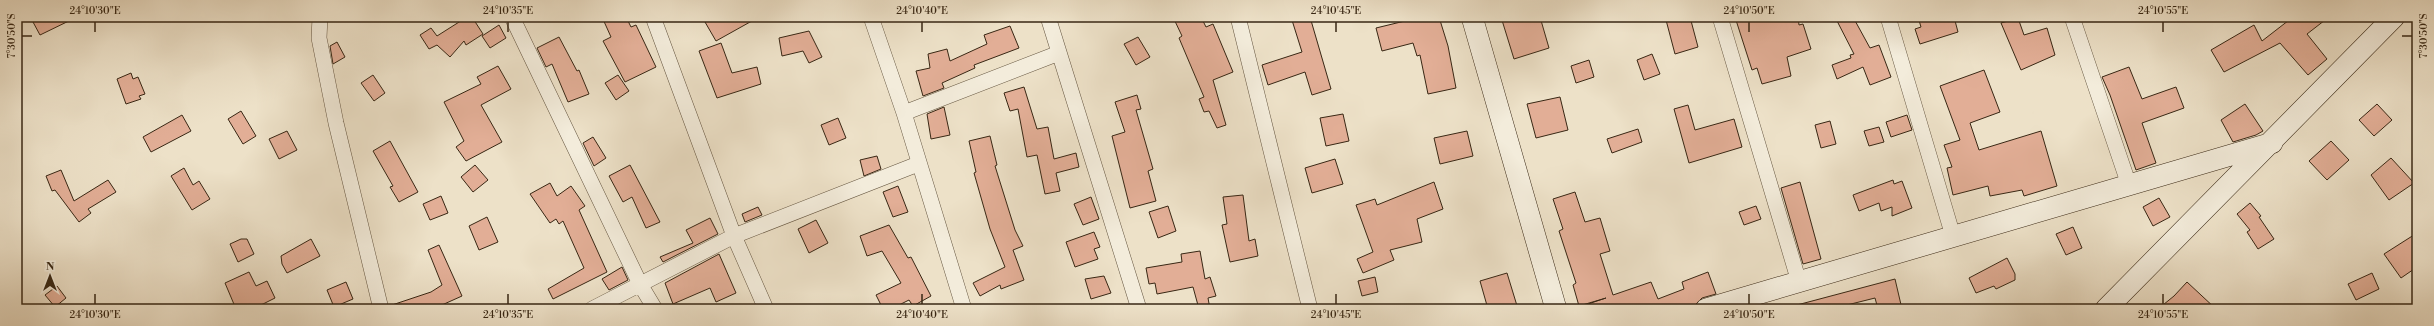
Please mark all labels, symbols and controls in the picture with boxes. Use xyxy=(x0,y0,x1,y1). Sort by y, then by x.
text: 24°10'30"E xyxy=(69,5,121,17)
text: 24°10'35"E xyxy=(483,5,533,17)
text: 24°10'40"E xyxy=(896,5,948,17)
text: 24°10'45"E xyxy=(1311,5,1361,17)
text: 24°10'50"E xyxy=(1723,5,1775,17)
text: 24°10'55"E xyxy=(2138,5,2188,17)
text: 7°30'50"S xyxy=(6,13,18,58)
text: 7°30'50"S xyxy=(2418,13,2430,58)
north arrow xyxy=(30,256,70,296)
text: N xyxy=(46,260,55,274)
text: 24°10'30"E xyxy=(69,309,121,321)
text: 24°10'35"E xyxy=(483,309,533,321)
text: 24°10'40"E xyxy=(896,309,948,321)
text: 24°10'45"E xyxy=(1311,309,1361,321)
text: 24°10'50"E xyxy=(1723,309,1775,321)
text: 24°10'55"E xyxy=(2138,309,2188,321)

